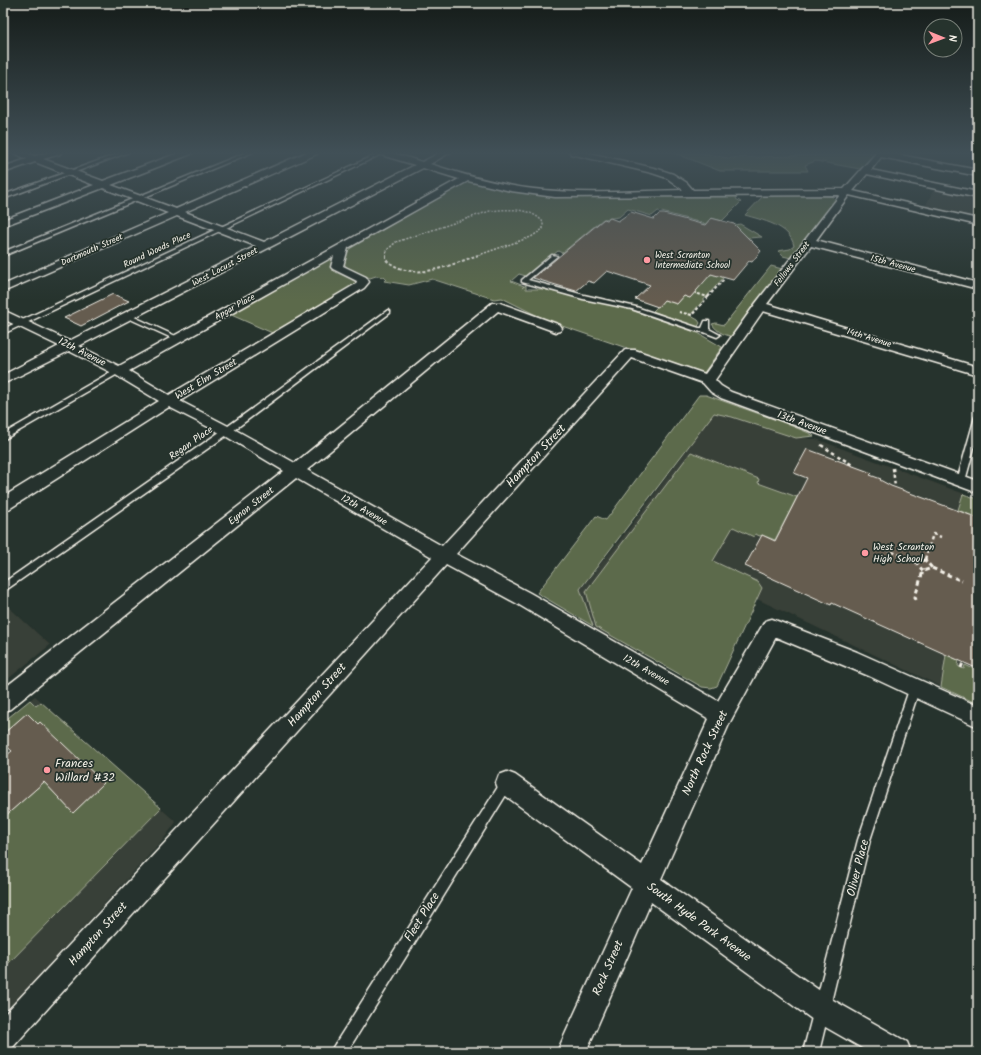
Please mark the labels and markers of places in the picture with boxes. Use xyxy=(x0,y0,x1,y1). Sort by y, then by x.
place label: West Scranton Intermediate School xyxy=(655,248,731,273)
marker: West Scranton Intermediate School xyxy=(642,255,652,265)
place label: West Scranton High School xyxy=(873,539,934,567)
marker: West Scranton High School xyxy=(860,548,870,558)
place label: Frances Willard #32 xyxy=(55,754,115,787)
marker: Frances Willard #32 xyxy=(42,765,52,775)

